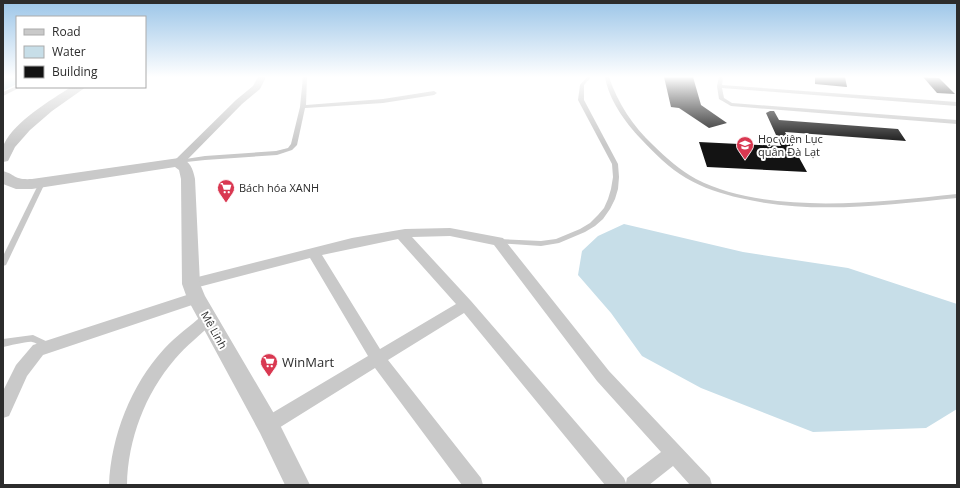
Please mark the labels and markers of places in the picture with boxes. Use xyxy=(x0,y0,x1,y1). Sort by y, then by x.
place label: Học viện Lục quân Đà Lạt xyxy=(758,131,823,159)
school or university icon: Học viện Lục quân Đà Lạt xyxy=(735,135,755,160)
supermarket icon: Bách hóa XANH xyxy=(216,178,236,203)
place label: Bách hóa XANH xyxy=(239,180,319,195)
supermarket icon: WinMart xyxy=(259,352,279,377)
place label: WinMart xyxy=(282,353,334,371)

